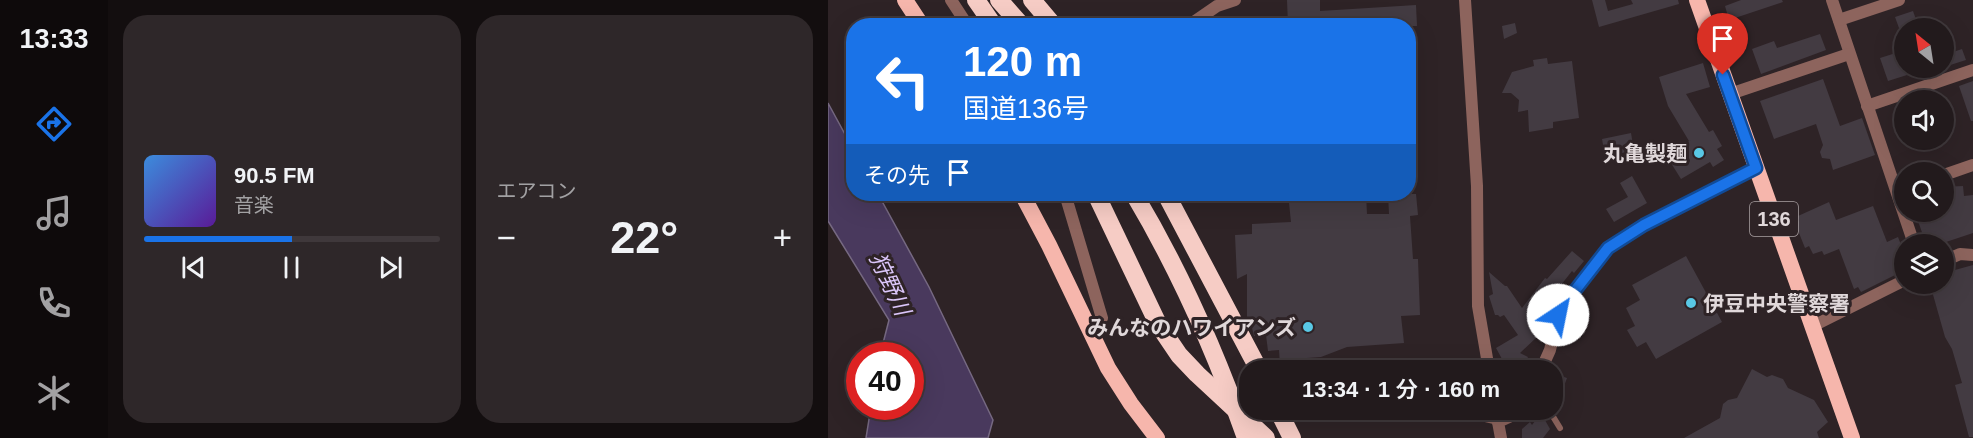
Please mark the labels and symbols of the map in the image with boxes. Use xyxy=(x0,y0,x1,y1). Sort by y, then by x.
pin xyxy=(1697,13,1748,75)
north arrow xyxy=(1894,18,1954,78)
place label: 丸亀製麺 xyxy=(1603,142,1687,165)
marker: 丸亀製麺 xyxy=(1692,146,1706,160)
road number: 136 xyxy=(1750,202,1798,236)
water label: 狩野川 xyxy=(865,249,916,321)
position arrow xyxy=(1526,283,1590,347)
place label: 伊豆中央警察署 xyxy=(1703,292,1850,315)
marker: 伊豆中央警察署 xyxy=(1684,296,1698,310)
place label: みんなのハワイアンズ xyxy=(1087,316,1296,339)
marker: みんなのハワイアンズ xyxy=(1301,320,1315,334)
speed limit sign: 40 xyxy=(846,342,924,420)

